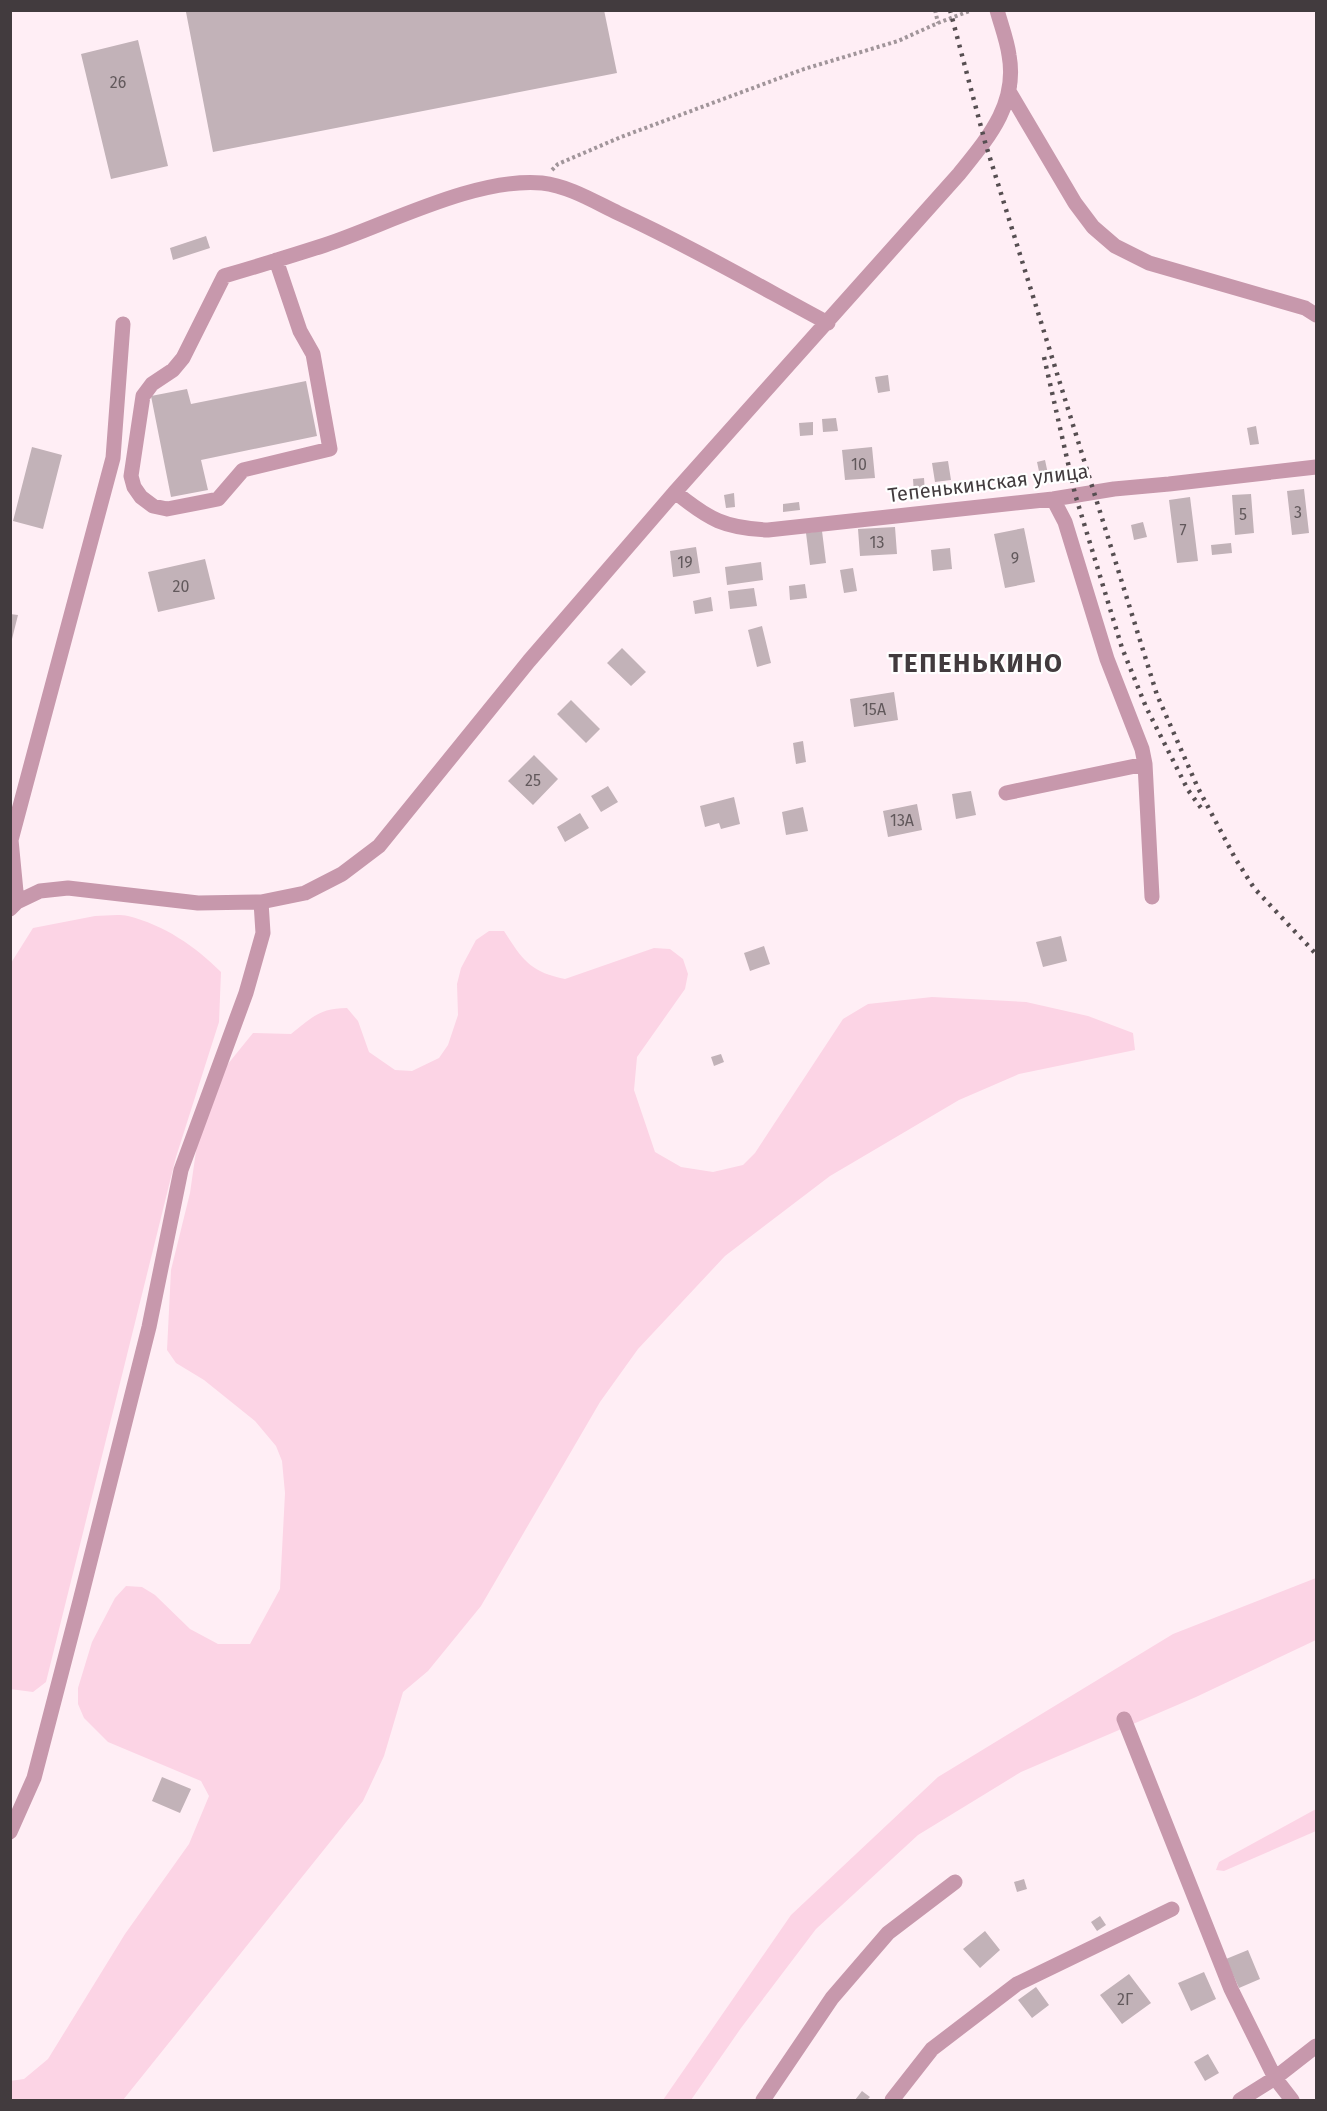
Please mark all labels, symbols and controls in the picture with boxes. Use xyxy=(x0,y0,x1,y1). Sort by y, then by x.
house number: 26 xyxy=(110,73,126,92)
house number: 10 xyxy=(851,455,867,474)
street label: Тепенькинская улица xyxy=(886,459,1090,507)
house number: 3 xyxy=(1294,503,1302,522)
house number: 5 xyxy=(1239,505,1247,524)
house number: 7 xyxy=(1179,521,1187,540)
house number: 13 xyxy=(870,533,884,552)
house number: 9 xyxy=(1011,549,1019,568)
house number: 19 xyxy=(677,553,693,572)
house number: 20 xyxy=(173,577,189,596)
district label: ТЕПЕНЬКИНО xyxy=(888,648,1064,679)
house number: 15А xyxy=(862,700,887,719)
house number: 25 xyxy=(525,771,541,790)
house number: 13А xyxy=(890,811,915,830)
house number: 2Г xyxy=(1117,1990,1133,2009)

